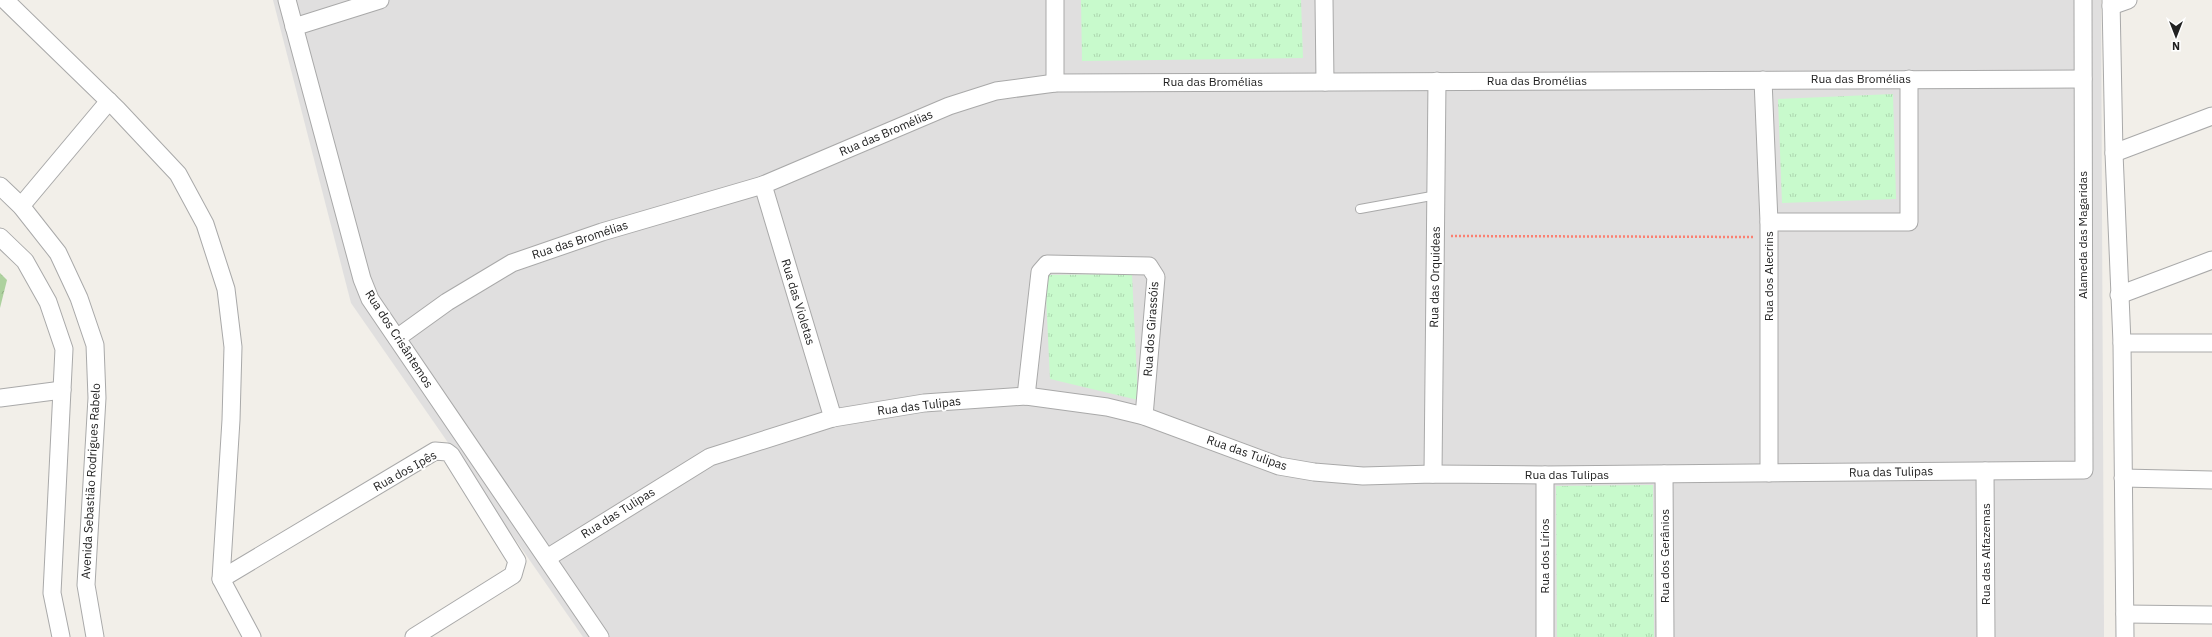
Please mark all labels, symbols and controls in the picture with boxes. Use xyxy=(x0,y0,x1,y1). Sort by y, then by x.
north arrow xyxy=(2156,16,2196,56)
text: N xyxy=(2172,39,2180,53)
street label: Rua das Bromélias xyxy=(1811,71,1911,86)
street label: Rua das Bromélias xyxy=(1487,73,1587,88)
street label: Rua das Bromélias xyxy=(1163,74,1263,89)
street label: Rua das Bromélias xyxy=(837,106,935,159)
street label: Alameda das Magaridas xyxy=(2075,171,2090,299)
street label: Rua das Bromélias xyxy=(530,217,630,262)
street label: Rua das Orquideas xyxy=(1426,226,1443,328)
street label: Rua dos Alecrins xyxy=(1761,231,1776,321)
street label: Rua das Violetas xyxy=(778,257,819,347)
street label: Rua dos Girassóis xyxy=(1140,281,1161,377)
street label: Rua dos Crisântemos xyxy=(362,287,437,391)
street label: Avenida Sebastião Rodrigues Rabelo xyxy=(78,382,103,579)
street label: Rua das Tulipas xyxy=(876,393,962,418)
street label: Rua das Tulipas xyxy=(1205,432,1290,473)
street label: Rua dos Ipês xyxy=(370,447,439,494)
street label: Rua das Tulipas xyxy=(1849,463,1933,480)
street label: Rua das Tulipas xyxy=(1525,467,1609,482)
street label: Rua das Tulipas xyxy=(578,484,658,541)
street label: Rua das Alfazemas xyxy=(1978,503,1993,605)
street label: Rua dos Gerânios xyxy=(1657,509,1672,603)
street label: Rua dos Lírios xyxy=(1537,518,1552,594)

